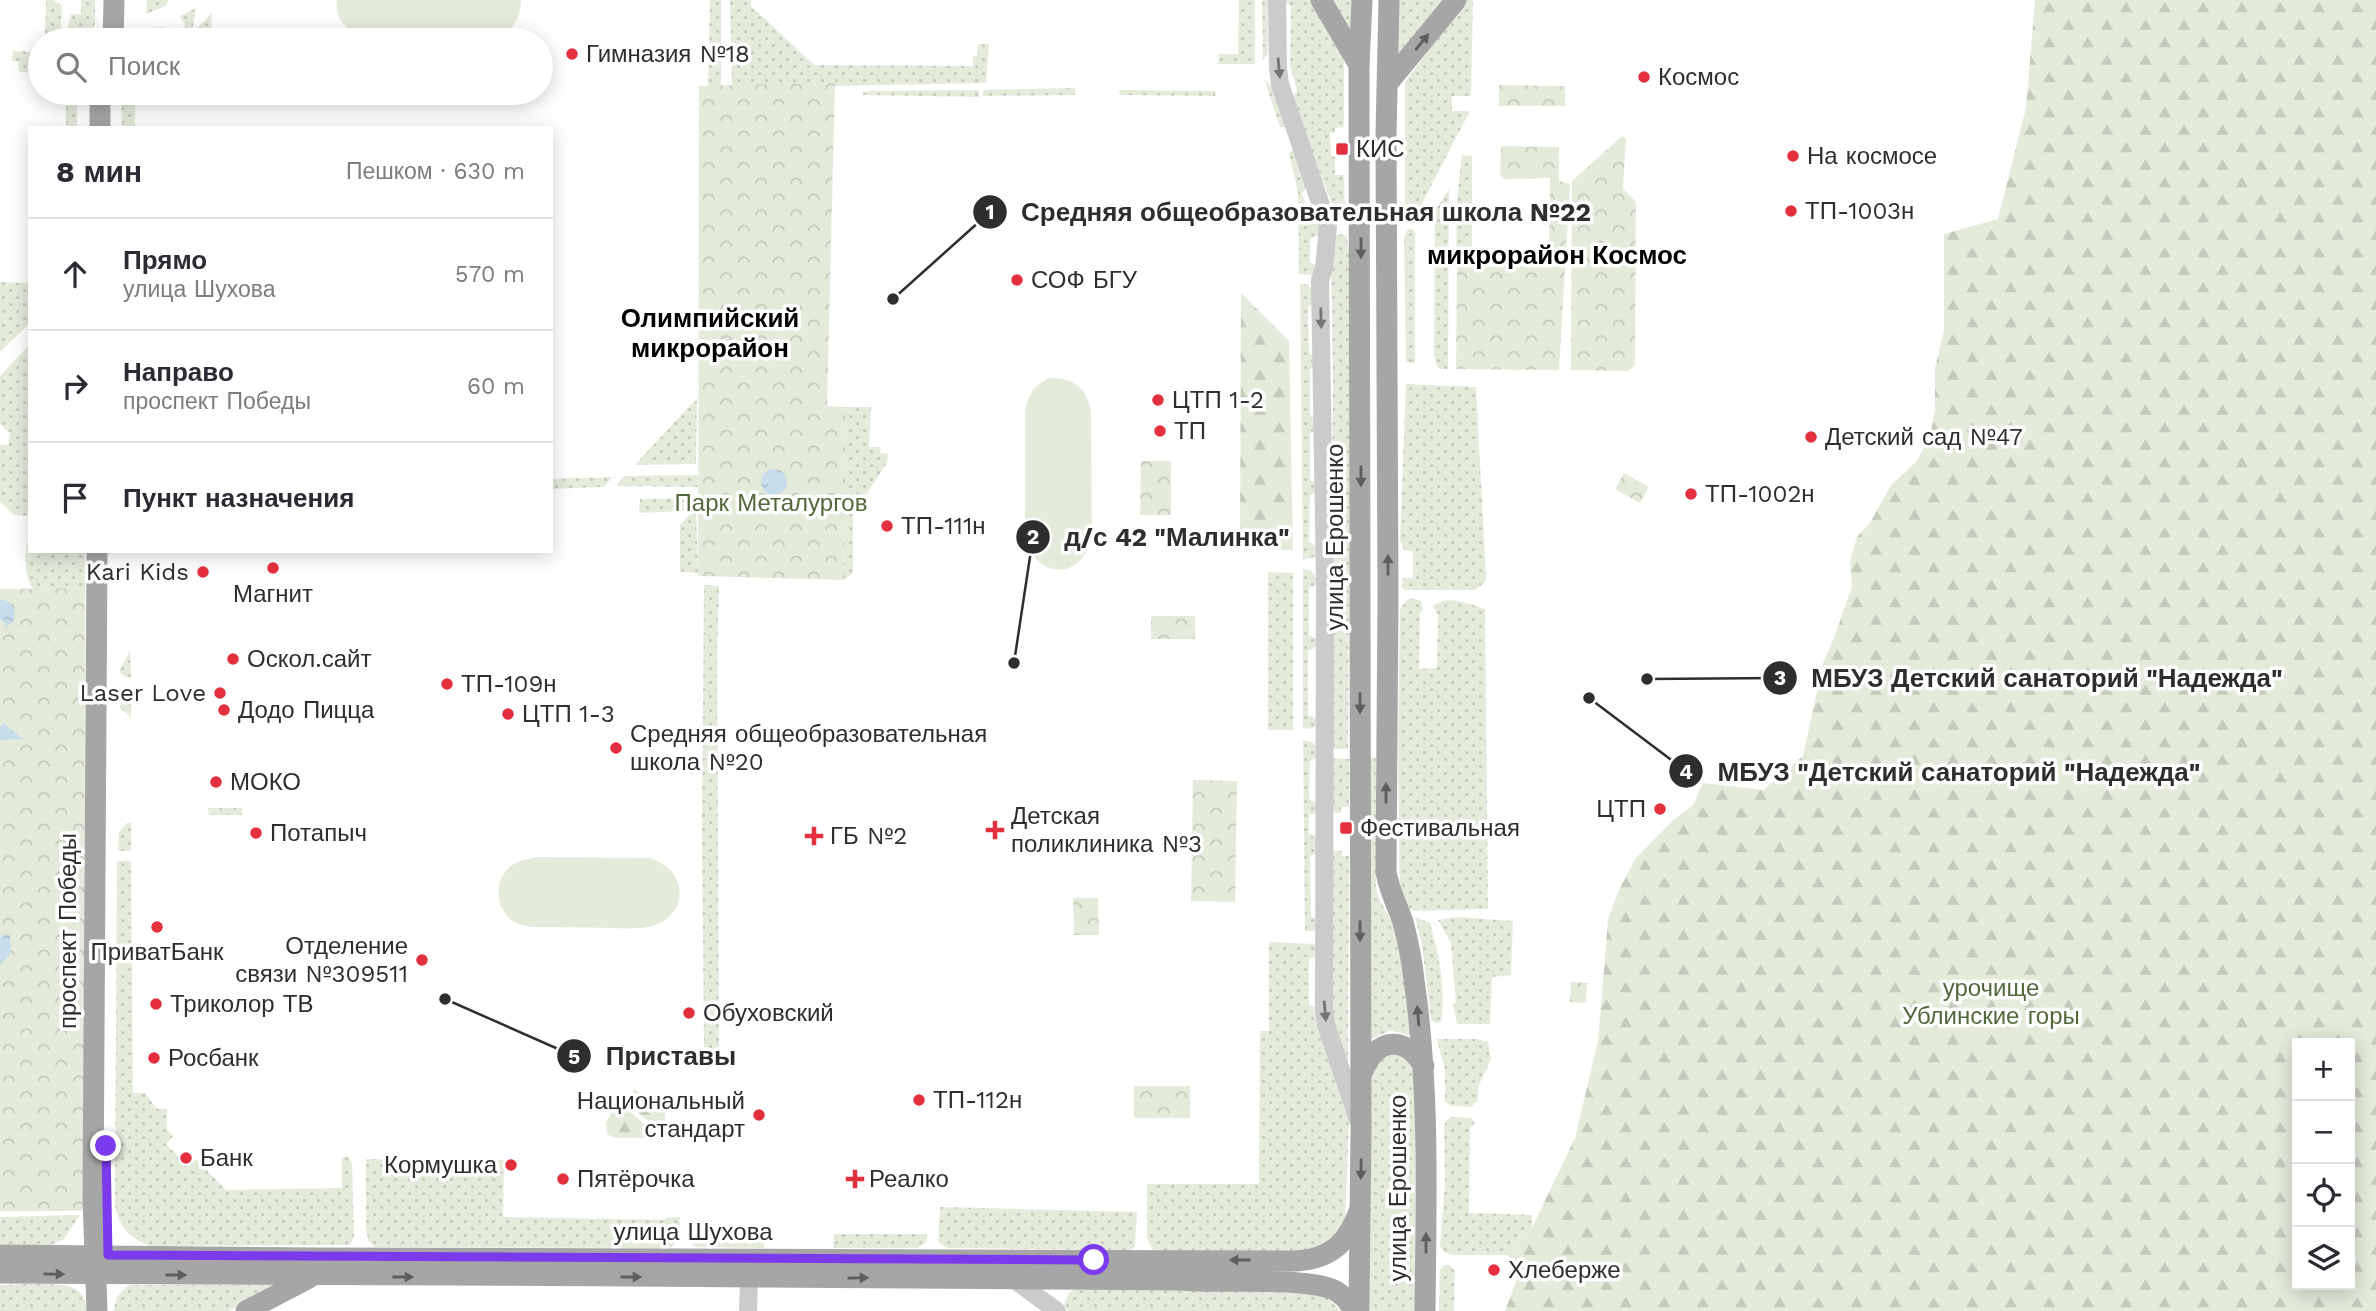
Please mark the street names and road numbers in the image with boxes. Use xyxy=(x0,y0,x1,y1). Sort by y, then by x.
street label: улица Ерошенко xyxy=(1321,444,1349,630)
street label: проспект Победы xyxy=(54,833,82,1029)
street label: улица Ерошенко xyxy=(1384,1095,1412,1281)
street label: улица Шухова xyxy=(613,1218,773,1246)

